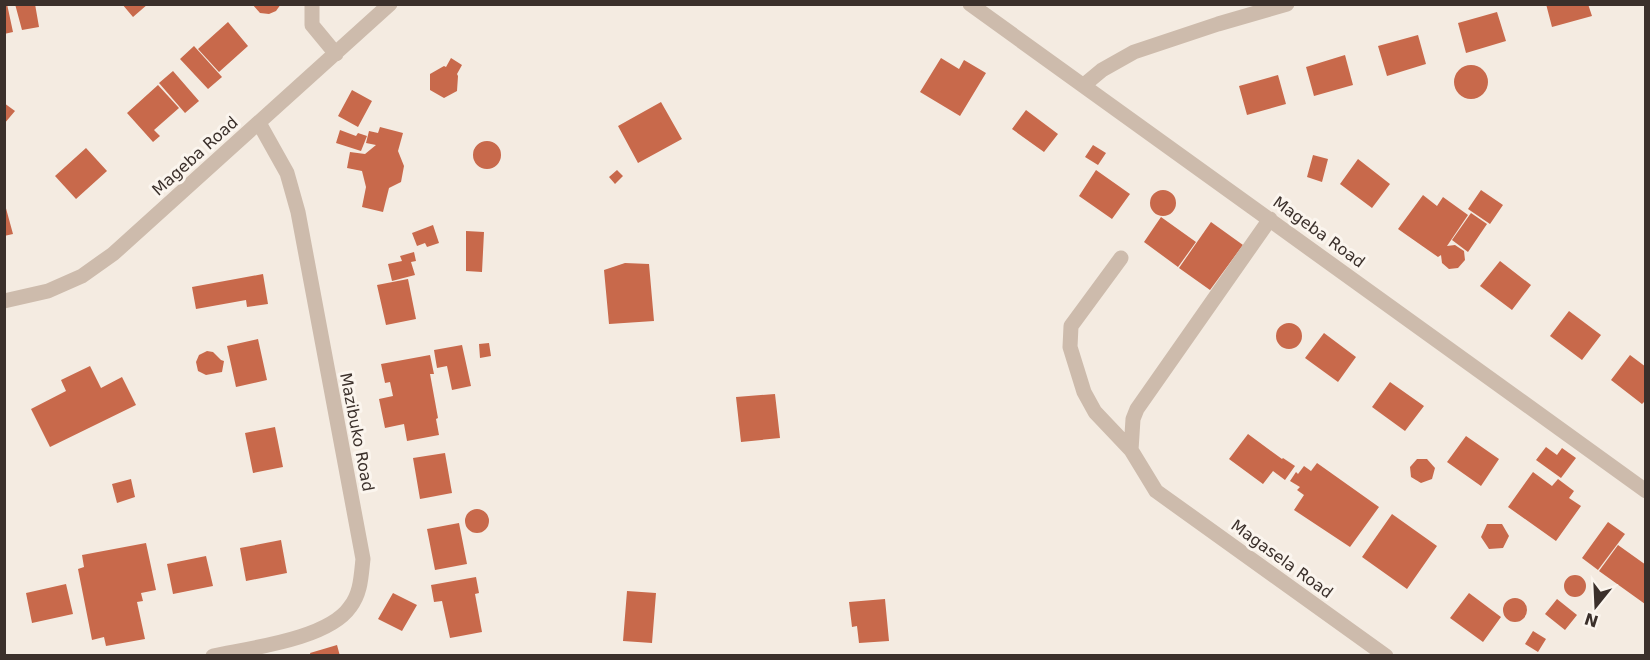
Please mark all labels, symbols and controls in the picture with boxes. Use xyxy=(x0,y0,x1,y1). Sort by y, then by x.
street label: Mageba Road xyxy=(148,113,242,199)
street label: Mageba Road xyxy=(1269,192,1369,272)
street label: Mazibuko Road xyxy=(336,371,378,493)
street label: Magasela Road xyxy=(1227,516,1337,602)
north arrow xyxy=(1566,576,1626,636)
text: N xyxy=(1582,609,1601,631)

